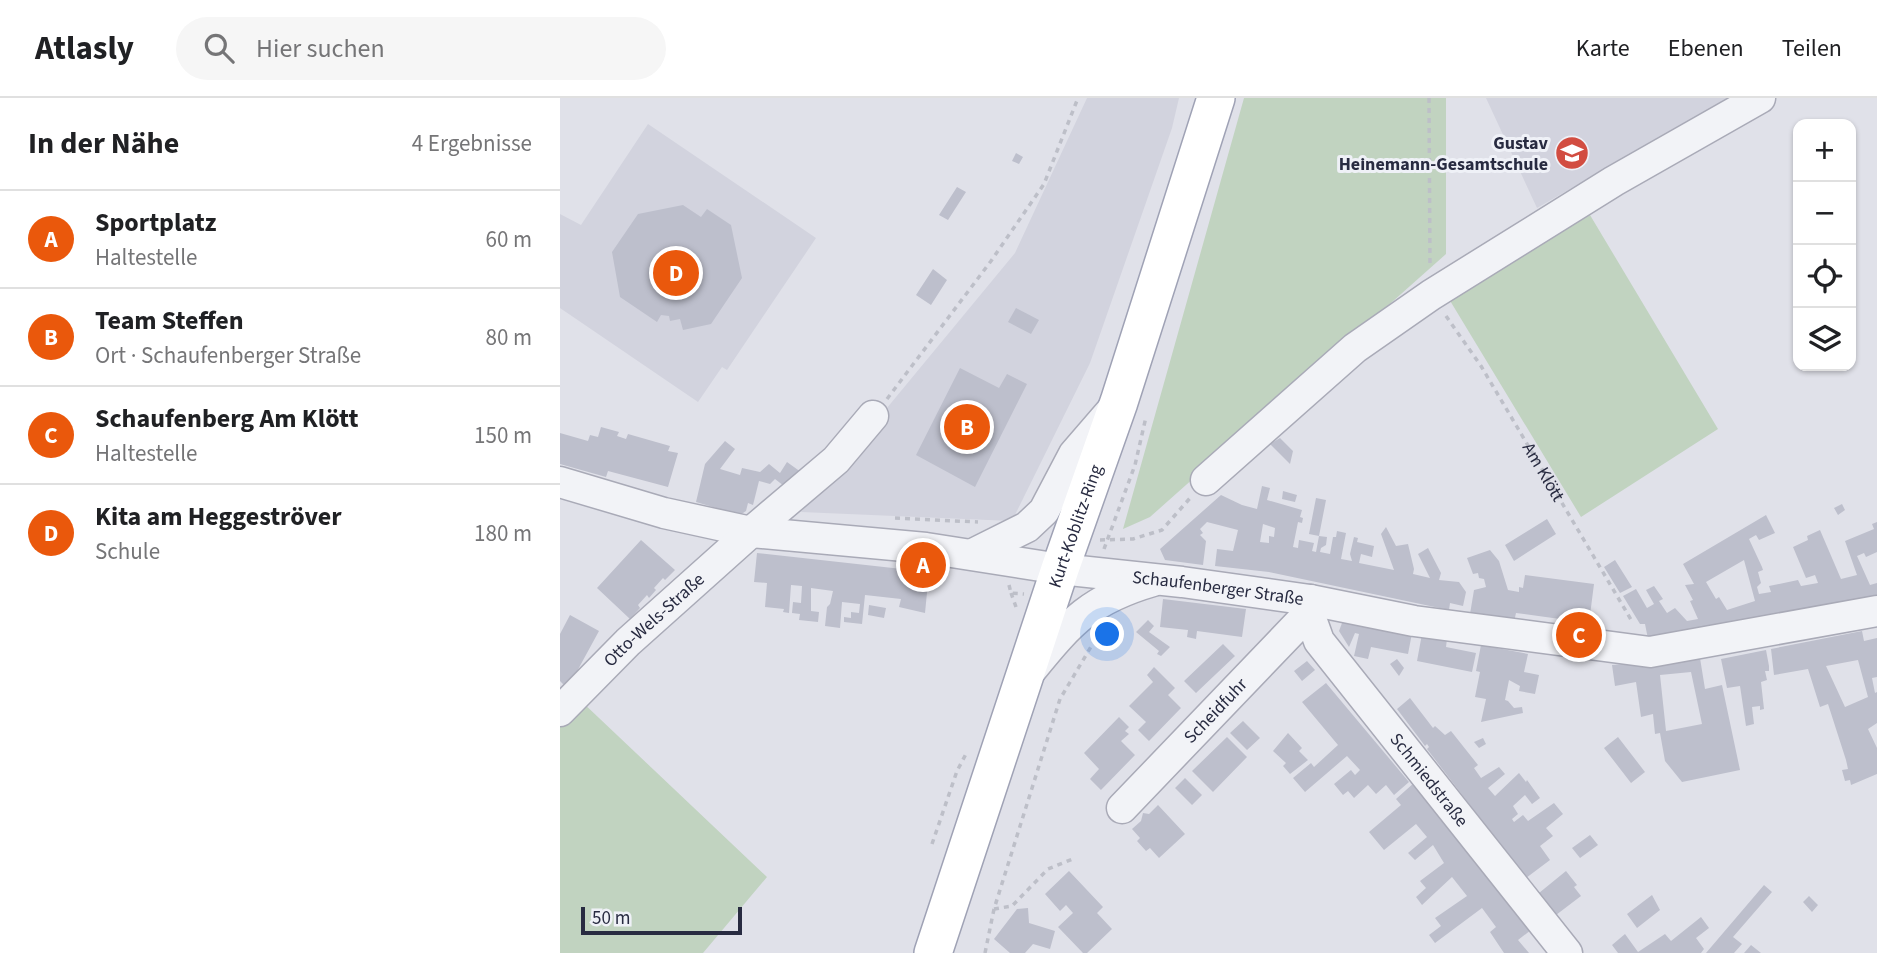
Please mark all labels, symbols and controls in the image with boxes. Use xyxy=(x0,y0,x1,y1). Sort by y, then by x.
search box xyxy=(176,17,666,80)
text: Atlasly xyxy=(35,25,134,72)
icon: search xyxy=(200,29,238,67)
text: Hier suchen xyxy=(256,30,385,67)
text: Karte xyxy=(1576,31,1630,66)
text: Ebenen xyxy=(1668,31,1744,66)
text: Teilen xyxy=(1782,31,1842,66)
map controls xyxy=(1793,119,1856,371)
button: + xyxy=(1793,119,1856,182)
text: In der Nähe xyxy=(28,122,179,165)
text: 4 Ergebnisse xyxy=(412,127,532,160)
place label: Gustav Heinemann-Gesamtschule xyxy=(1339,131,1549,177)
school or university icon: Gustav Heinemann-Gesamtschule xyxy=(1553,134,1591,172)
button: − xyxy=(1793,182,1856,245)
text: Sportplatz xyxy=(95,204,217,241)
text: A xyxy=(44,223,58,256)
text: 60 m xyxy=(485,223,532,256)
text: Haltestelle xyxy=(95,241,198,274)
button: locate xyxy=(1793,245,1856,308)
pin: D xyxy=(653,247,699,299)
text: Team Steffen xyxy=(95,302,244,339)
button: layers xyxy=(1793,308,1856,371)
text: B xyxy=(44,321,58,354)
text: 80 m xyxy=(485,321,532,354)
text: Ort · Schaufenberger Straße xyxy=(95,339,361,372)
text: Schaufenberg Am Klött xyxy=(95,400,358,437)
pin: B xyxy=(944,401,990,453)
text: C xyxy=(44,419,58,452)
text: 150 m xyxy=(474,419,532,452)
text: Haltestelle xyxy=(95,437,198,470)
street label: Am Klött xyxy=(1516,438,1571,506)
street label: Kurt-Koblitz-Ring xyxy=(1042,461,1108,591)
text: Kita am Heggeströver xyxy=(95,498,342,535)
text: D xyxy=(44,517,58,550)
text: 180 m xyxy=(474,517,532,550)
text: Schule xyxy=(95,535,160,568)
pin: A xyxy=(900,539,946,591)
street label: Schaufenberger Straße xyxy=(1131,564,1305,611)
street label: Otto-Wels-Straße xyxy=(598,567,710,672)
pin: C xyxy=(1556,609,1602,661)
your location xyxy=(1090,617,1124,651)
street label: Scheidfuhr xyxy=(1178,672,1253,749)
street label: Schmiedstraße xyxy=(1384,728,1474,832)
scale bar xyxy=(581,904,742,936)
text: 50 m xyxy=(592,905,630,932)

